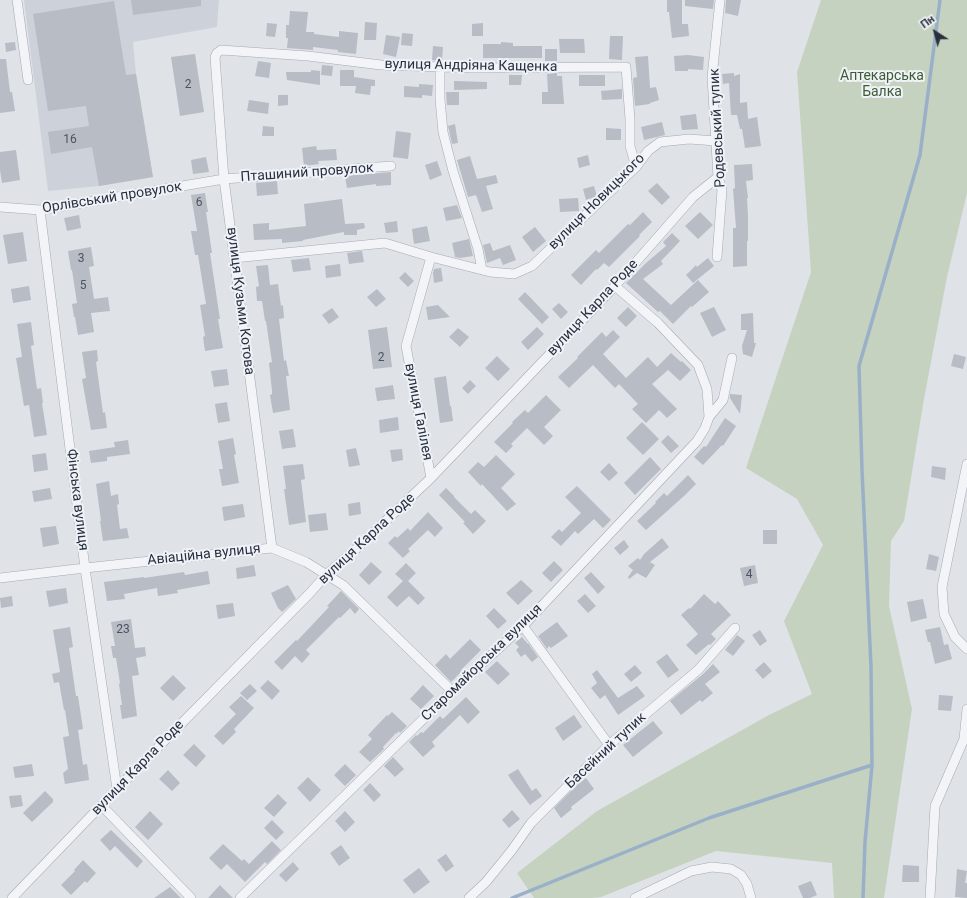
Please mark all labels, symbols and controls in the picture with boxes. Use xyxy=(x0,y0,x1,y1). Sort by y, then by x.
north arrow xyxy=(915,12,955,52)
text: Пн xyxy=(918,13,937,31)
street label: вулиця Андріяна Кащенка xyxy=(385,56,557,76)
street label: Родевський тупик xyxy=(706,68,730,188)
park label: Аптекарська Балка xyxy=(840,68,924,100)
house number: 2 xyxy=(185,78,191,92)
house number: 16 xyxy=(63,133,77,147)
street label: вулиця Новицького xyxy=(545,150,649,254)
street label: Пташиний провулок xyxy=(240,160,374,186)
street label: Орлівський провулок xyxy=(41,179,183,217)
house number: 6 xyxy=(196,196,202,210)
street label: вулиця Кузьми Котова xyxy=(223,226,257,376)
house number: 3 xyxy=(78,252,84,266)
street label: вулиця Карла Роде xyxy=(544,256,642,360)
house number: 5 xyxy=(80,279,86,293)
house number: 2 xyxy=(378,351,384,365)
street label: вулиця Галілея xyxy=(400,362,436,462)
street label: Фінська вулиця xyxy=(62,448,92,552)
street label: вулиця Карла Роде xyxy=(315,490,419,588)
street label: Авіаційна вулиця xyxy=(147,541,261,569)
house number: 4 xyxy=(746,568,752,582)
street label: Старомайорська вулиця xyxy=(418,601,546,725)
house number: 23 xyxy=(116,623,130,637)
street label: Басейний тупик xyxy=(562,709,650,793)
street label: вулиця Карла Роде xyxy=(88,717,188,819)

